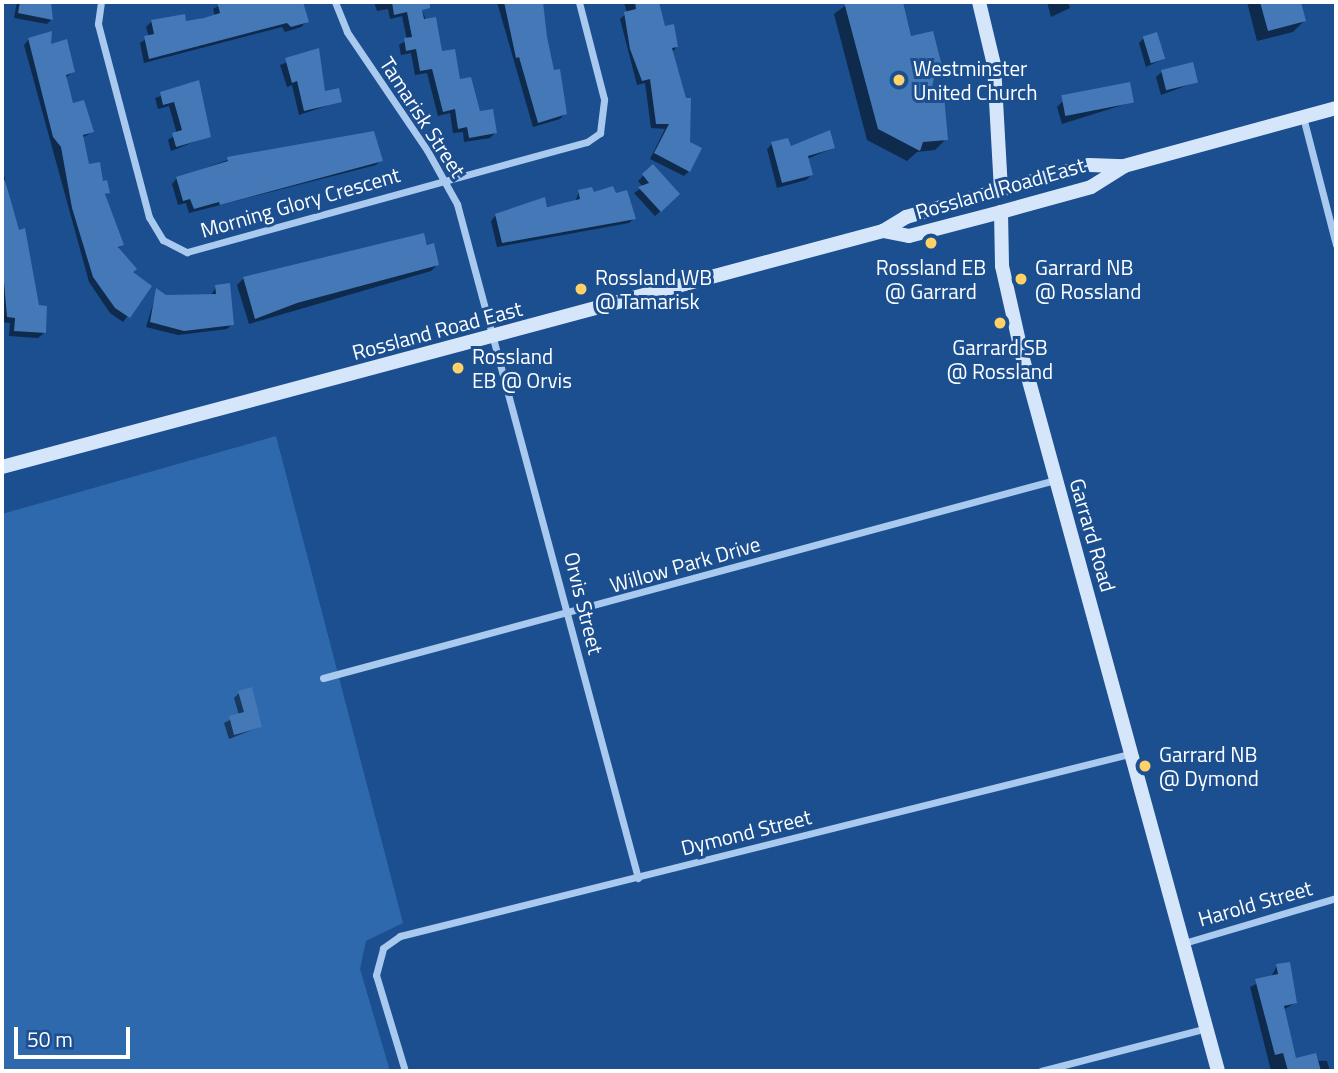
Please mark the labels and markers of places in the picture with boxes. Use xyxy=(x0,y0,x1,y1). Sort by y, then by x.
place label: Westminster United Church xyxy=(913,55,1037,105)
marker: Westminster United Church xyxy=(891,72,907,88)
marker: Rossland EB @ Garrard xyxy=(923,235,939,251)
place label: Rossland EB @ Garrard xyxy=(876,254,986,304)
place label: Garrard NB @ Rossland xyxy=(1035,254,1141,304)
place label: Rossland WB @ Tamarisk xyxy=(595,264,712,314)
marker: Garrard NB @ Rossland xyxy=(1013,271,1029,287)
marker: Rossland WB @ Tamarisk xyxy=(573,281,589,297)
marker: Garrard SB @ Rossland xyxy=(992,315,1008,331)
place label: Garrard SB @ Rossland xyxy=(947,334,1053,384)
place label: Rossland EB @ Orvis xyxy=(472,343,572,393)
marker: Rossland EB @ Orvis xyxy=(450,360,466,376)
place label: Garrard NB @ Dymond xyxy=(1159,741,1259,791)
marker: Garrard NB @ Dymond xyxy=(1137,758,1153,774)

